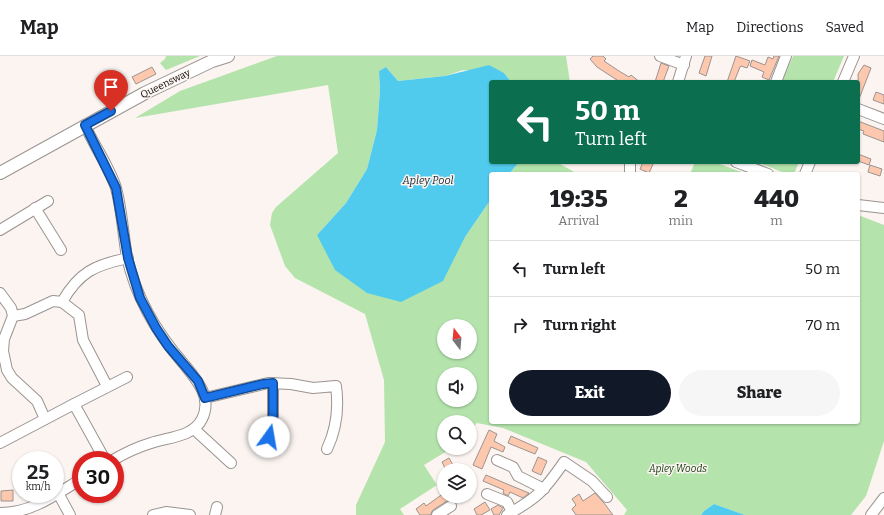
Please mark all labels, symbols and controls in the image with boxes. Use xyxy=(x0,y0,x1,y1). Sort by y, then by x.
text: Map xyxy=(20,16,59,39)
text: Map xyxy=(686,19,714,36)
text: Directions xyxy=(736,19,804,36)
text: Saved xyxy=(826,19,864,36)
street label: Queensway xyxy=(139,66,193,101)
pin xyxy=(94,70,128,111)
icon: arrive xyxy=(100,76,122,98)
text: 50 m xyxy=(575,94,640,127)
icon: left xyxy=(509,96,561,148)
text: Turn left xyxy=(575,128,647,150)
water label: Apley Pool xyxy=(401,174,454,187)
text: 19:35 xyxy=(550,185,608,213)
text: 2 xyxy=(674,185,688,213)
text: 440 xyxy=(754,185,799,213)
text: Arrival xyxy=(558,213,599,228)
text: min xyxy=(669,213,693,228)
text: m xyxy=(770,213,783,228)
icon: left xyxy=(509,258,531,280)
text: Turn left xyxy=(543,260,605,278)
text: 50 m xyxy=(805,260,840,278)
icon: right xyxy=(509,314,531,336)
text: Turn right xyxy=(543,316,616,334)
text: 70 m xyxy=(806,316,840,334)
north arrow xyxy=(437,319,477,359)
map controls xyxy=(437,319,477,503)
button: sound xyxy=(437,367,477,407)
button: Exit xyxy=(509,370,671,416)
button: Share xyxy=(679,370,840,416)
button: search xyxy=(437,415,477,455)
position arrow xyxy=(248,416,290,458)
speed limit sign: 30 xyxy=(72,451,124,503)
text: 25 xyxy=(27,460,49,484)
button: layers xyxy=(437,463,477,503)
park label: Apley Woods xyxy=(648,463,707,475)
text: km/h xyxy=(26,481,50,493)

